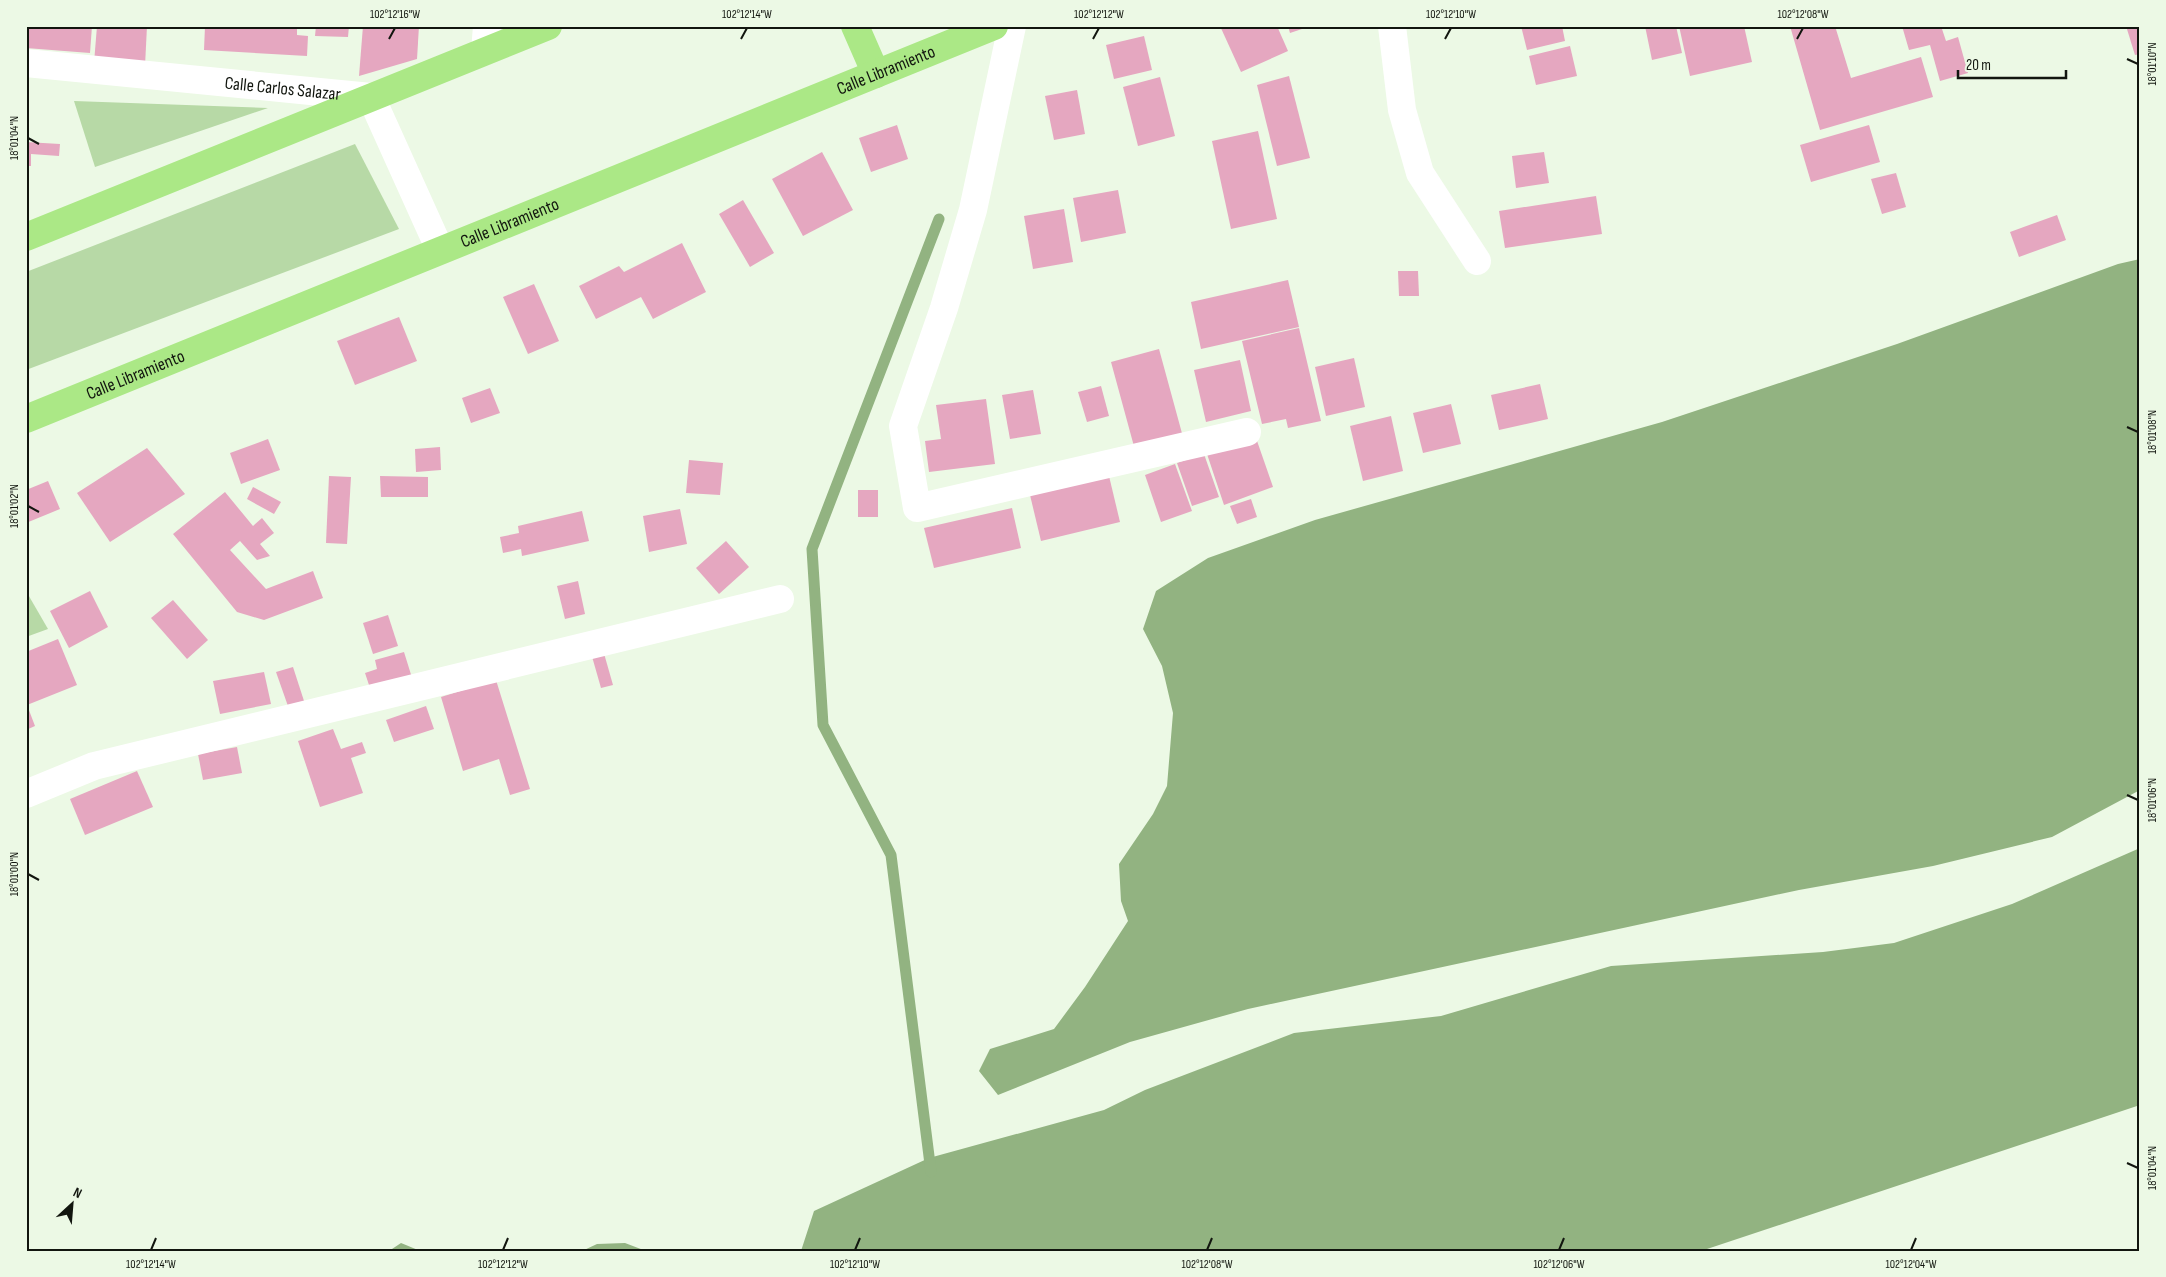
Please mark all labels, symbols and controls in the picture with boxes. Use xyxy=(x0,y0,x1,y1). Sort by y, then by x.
text: 102°12'16"W xyxy=(370,7,420,22)
text: 102°12'14"W xyxy=(722,7,772,22)
text: 102°12'12"W xyxy=(1074,7,1124,22)
text: 102°12'10"W xyxy=(1426,7,1476,22)
text: 102°12'08"W xyxy=(1777,7,1829,22)
street label: Calle Libramiento xyxy=(834,41,938,100)
text: 18°01'10"N xyxy=(2145,42,2160,86)
scale bar xyxy=(1958,48,2066,80)
text: 20 m xyxy=(1966,56,1991,75)
street label: Calle Carlos Salazar xyxy=(224,73,342,105)
text: 18°01'04"N xyxy=(7,116,22,160)
street label: Calle Libramiento xyxy=(458,194,562,252)
street label: Calle Libramiento xyxy=(83,346,188,404)
text: 18°01'08"N xyxy=(2145,410,2160,454)
text: 18°01'02"N xyxy=(7,484,22,528)
text: 18°01'06"N xyxy=(2145,778,2160,822)
text: 18°01'00"N xyxy=(7,852,22,896)
text: 18°01'04"N xyxy=(2145,1146,2160,1190)
north arrow xyxy=(48,1180,98,1230)
text: N xyxy=(70,1183,85,1202)
text: 102°12'14"W xyxy=(126,1257,176,1272)
text: 102°12'12"W xyxy=(478,1257,528,1272)
text: 102°12'10"W xyxy=(830,1257,880,1272)
text: 102°12'08"W xyxy=(1181,1257,1233,1272)
text: 102°12'06"W xyxy=(1533,1257,1585,1272)
text: 102°12'04"W xyxy=(1886,1257,1937,1272)

